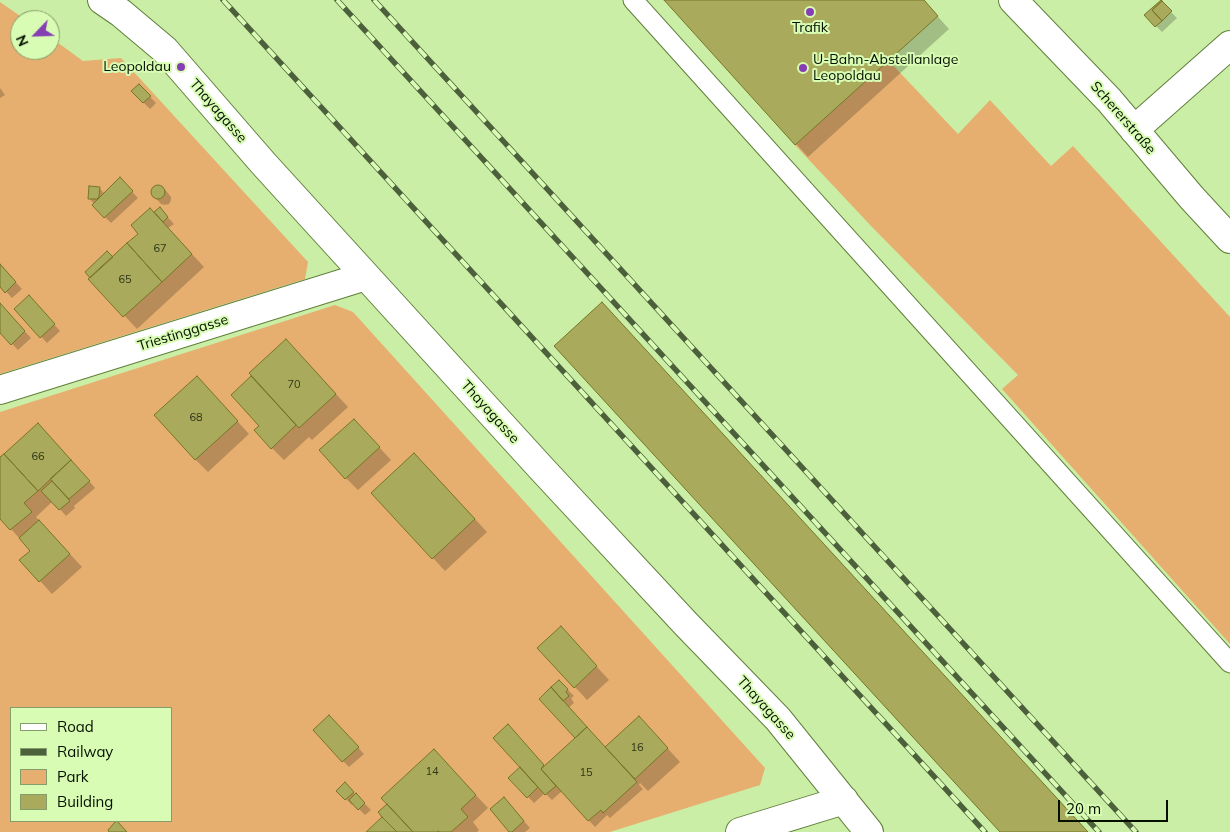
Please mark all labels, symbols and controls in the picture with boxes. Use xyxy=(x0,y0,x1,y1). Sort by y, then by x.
marker: Trafik xyxy=(804,6,816,18)
north arrow xyxy=(10,10,60,60)
place label: Trafik xyxy=(792,20,828,36)
text: N xyxy=(12,32,33,49)
place label: U-Bahn-Abstellanlage Leopoldau xyxy=(813,52,958,84)
place label: Leopoldau xyxy=(103,59,171,75)
marker: Leopoldau xyxy=(175,61,187,73)
marker: U-Bahn-Abstellanlage Leopoldau xyxy=(797,62,809,74)
street label: Thayagasse xyxy=(186,76,250,146)
street label: Schererstraße xyxy=(1087,78,1159,158)
house number: 67 xyxy=(153,242,167,256)
house number: 65 xyxy=(118,273,132,287)
street label: Triestinggasse xyxy=(136,311,230,355)
street label: Thayagasse xyxy=(457,377,523,447)
house number: 70 xyxy=(287,378,301,392)
house number: 68 xyxy=(189,411,203,425)
house number: 66 xyxy=(31,450,45,464)
street label: Thayagasse xyxy=(733,673,799,743)
legend xyxy=(10,707,172,822)
text: Road xyxy=(57,717,94,736)
house number: 16 xyxy=(630,741,644,755)
text: Railway xyxy=(57,742,113,761)
house number: 14 xyxy=(425,765,439,779)
house number: 15 xyxy=(579,766,593,780)
text: Park xyxy=(57,767,89,786)
scale bar xyxy=(1060,790,1170,822)
text: Building xyxy=(57,792,113,811)
text: 20 m xyxy=(1066,799,1101,818)

